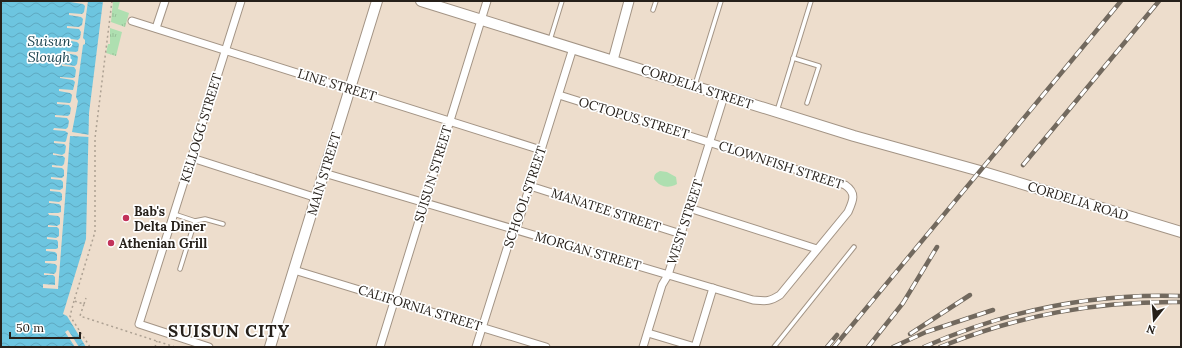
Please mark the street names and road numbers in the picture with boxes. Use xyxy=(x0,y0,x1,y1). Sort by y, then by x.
street label: CORDELIA STREET xyxy=(639,61,756,113)
street label: LINE STREET xyxy=(295,65,379,105)
street label: KELLOGG STREET xyxy=(176,71,226,185)
street label: OCTOPUS STREET xyxy=(577,93,692,143)
street label: SUISUN STREET xyxy=(410,123,456,224)
street label: MAIN STREET xyxy=(303,130,345,218)
street label: CLOWNFISH STREET xyxy=(717,137,846,193)
street label: SCHOOL STREET xyxy=(500,143,551,250)
street label: WEST STREET xyxy=(663,177,707,267)
street label: CORDELIA ROAD xyxy=(1025,178,1131,225)
street label: MANATEE STREET xyxy=(549,184,664,236)
street label: MORGAN STREET xyxy=(533,228,644,275)
street label: CALIFORNIA STREET xyxy=(356,281,485,335)

